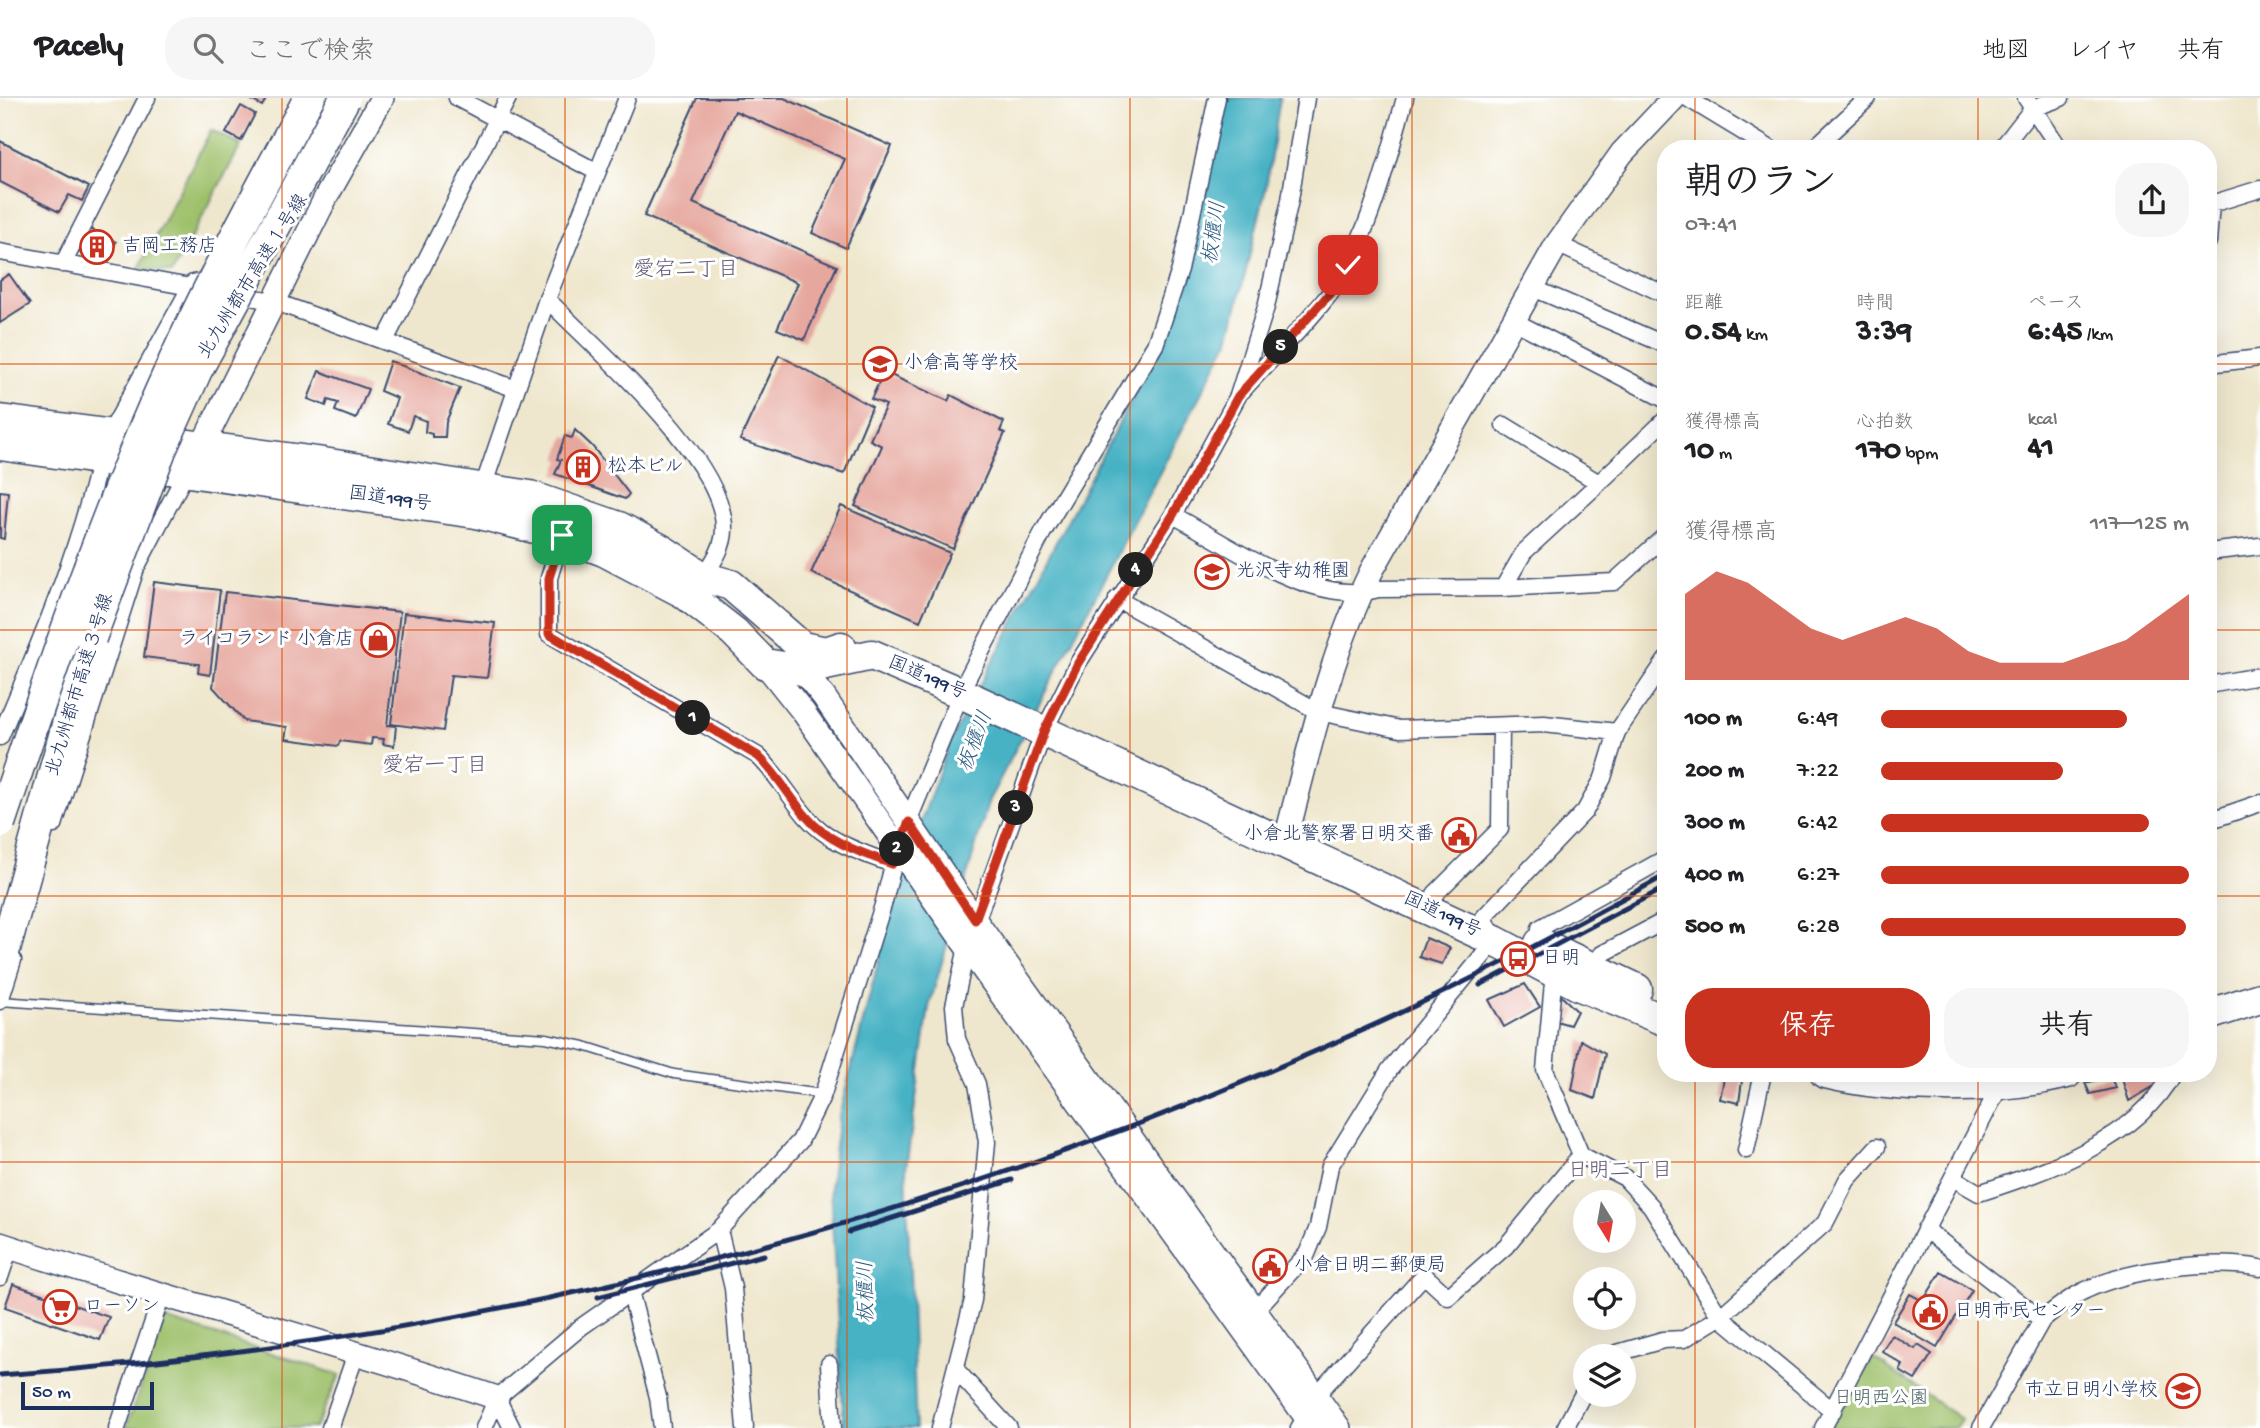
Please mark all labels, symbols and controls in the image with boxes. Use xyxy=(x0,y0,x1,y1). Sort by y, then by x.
search box xyxy=(165,17,655,80)
text: Pacely xyxy=(35,29,123,67)
icon: search xyxy=(189,29,227,67)
text: ここで検索 xyxy=(245,38,375,69)
text: 地図 xyxy=(1982,38,2030,67)
text: レイヤ xyxy=(2068,38,2139,67)
text: 共有 xyxy=(2177,38,2225,67)
button: share xyxy=(2115,163,2189,237)
text: 朝のラン xyxy=(1685,164,1837,208)
street label: 北九州都市高速１号線 xyxy=(193,190,314,364)
water label: 板櫃川 xyxy=(1198,200,1233,266)
text: 07:41 xyxy=(1685,212,1737,239)
building icon: 吉岡工務店 xyxy=(78,228,116,266)
place label: 吉岡工務店 xyxy=(122,235,217,259)
pin xyxy=(1318,235,1378,295)
icon: check xyxy=(1329,246,1367,284)
district label: 愛宕二丁目 xyxy=(634,257,739,284)
text: 距離 xyxy=(1685,293,1723,316)
text: 時間 xyxy=(1856,293,1894,316)
text: ペース xyxy=(2028,293,2084,316)
text: 0.54 xyxy=(1685,316,1741,351)
text: 3:39 xyxy=(1856,316,1912,351)
text: 6:45 xyxy=(2028,316,2082,351)
text: km xyxy=(1741,324,1768,347)
text: /km xyxy=(2082,324,2113,347)
pin: 5 xyxy=(1264,330,1298,364)
text: 5 xyxy=(1276,335,1286,358)
school or university icon: 小倉高等学校 xyxy=(861,345,899,383)
place label: 小倉高等学校 xyxy=(904,352,1018,376)
text: kcal xyxy=(2028,409,2057,432)
text: 獲得標高 xyxy=(1685,412,1761,435)
text: 心拍数 xyxy=(1856,412,1913,435)
text: 41 xyxy=(2028,432,2054,467)
text: 10 xyxy=(1685,435,1714,470)
text: 170 xyxy=(1856,435,1901,470)
text: m xyxy=(1714,443,1732,466)
text: bpm xyxy=(1901,443,1938,466)
building icon: 松本ビル xyxy=(564,448,602,486)
place label: 松本ビル xyxy=(608,455,684,479)
street label: 国道199号 xyxy=(347,482,433,517)
pin xyxy=(532,505,592,565)
text: 117–125 m xyxy=(2090,511,2189,538)
icon: arrive xyxy=(543,516,581,554)
text: 獲得標高 xyxy=(1685,520,1777,547)
pin: 4 xyxy=(1118,552,1154,588)
school or university icon: 光沢寺幼稚園 xyxy=(1193,553,1231,591)
text: 4 xyxy=(1131,558,1140,581)
place label: 光沢寺幼稚園 xyxy=(1236,560,1350,584)
street label: 北九州都市高速３号線 xyxy=(41,590,120,779)
shop icon: ライコランド 小倉店 xyxy=(359,621,397,659)
place label: ライコランド 小倉店 xyxy=(179,628,354,652)
street label: 国道199号 xyxy=(884,651,970,706)
pin: 1 xyxy=(676,700,710,736)
text: 1 xyxy=(689,706,696,729)
text: 100 m xyxy=(1685,706,1742,733)
text: 6:49 xyxy=(1797,706,1838,733)
water label: 板櫃川 xyxy=(953,708,1000,776)
district label: 愛宕一丁目 xyxy=(383,753,488,780)
text: 200 m xyxy=(1685,758,1744,785)
text: 7:22 xyxy=(1797,758,1839,785)
pin: 3 xyxy=(998,790,1034,826)
text: 3 xyxy=(1011,796,1020,819)
text: 300 m xyxy=(1685,810,1745,837)
text: 6:42 xyxy=(1797,810,1838,837)
public building icon: 小倉北警察署日明交番 xyxy=(1440,816,1478,854)
place label: 小倉北警察署日明交番 xyxy=(1244,823,1434,847)
pin: 2 xyxy=(880,832,914,866)
text: 2 xyxy=(892,837,901,860)
text: 400 m xyxy=(1685,862,1744,889)
text: 6:27 xyxy=(1797,862,1839,889)
street label: 国道199号 xyxy=(1399,887,1485,944)
text: 500 m xyxy=(1685,914,1745,941)
text: 6:28 xyxy=(1797,914,1840,941)
bus stop icon: 日明 xyxy=(1499,940,1537,978)
place label: 日明 xyxy=(1542,948,1580,971)
button: 保存 xyxy=(1685,988,1930,1068)
button: 共有 xyxy=(1944,988,2189,1068)
district label: 日明二丁目 xyxy=(1568,1160,1673,1185)
north arrow xyxy=(1573,1190,1636,1253)
map controls xyxy=(1573,1190,1636,1407)
public building icon: 小倉日明二郵便局 xyxy=(1251,1247,1289,1285)
place label: 小倉日明二郵便局 xyxy=(1294,1254,1446,1278)
water label: 板櫃川 xyxy=(854,1260,881,1324)
button: locate xyxy=(1573,1267,1636,1330)
supermarket icon: ローソン xyxy=(41,1288,79,1326)
public building icon: 日明市民センター xyxy=(1911,1293,1949,1331)
place label: ローソン xyxy=(84,1296,160,1319)
place label: 日明市民センター xyxy=(1954,1300,2105,1324)
button: layers xyxy=(1573,1344,1636,1407)
school or university icon: 市立日明小学校 xyxy=(2164,1372,2202,1410)
scale bar xyxy=(21,1379,154,1411)
place label: 市立日明小学校 xyxy=(2025,1379,2158,1403)
text: 50 m xyxy=(32,1382,71,1405)
park label: 日明西公園 xyxy=(1833,1388,1929,1411)

